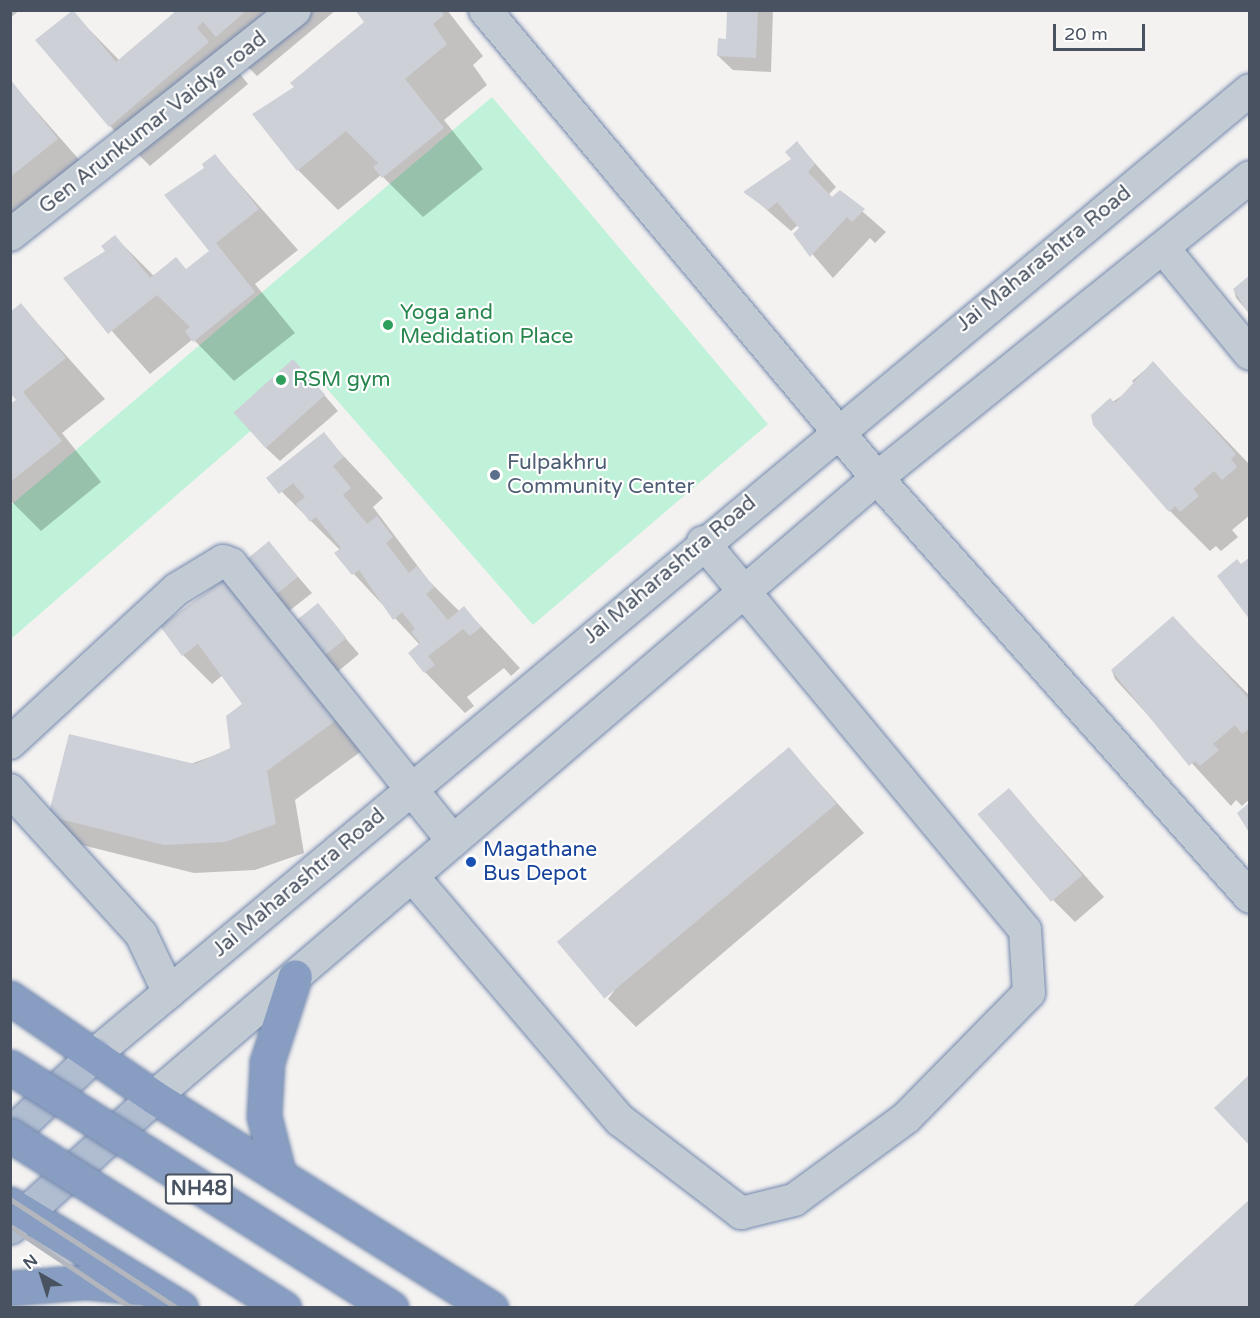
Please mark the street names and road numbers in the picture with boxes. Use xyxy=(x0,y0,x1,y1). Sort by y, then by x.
street label: Gen Arunkumar Vaidya road xyxy=(34,26,272,220)
street label: Jai Maharashtra Road xyxy=(952,181,1136,337)
street label: Jai Maharashtra Road xyxy=(579,490,761,650)
street label: Jai Maharashtra Road xyxy=(208,803,390,963)
road number: NH48 xyxy=(164,1172,234,1206)

